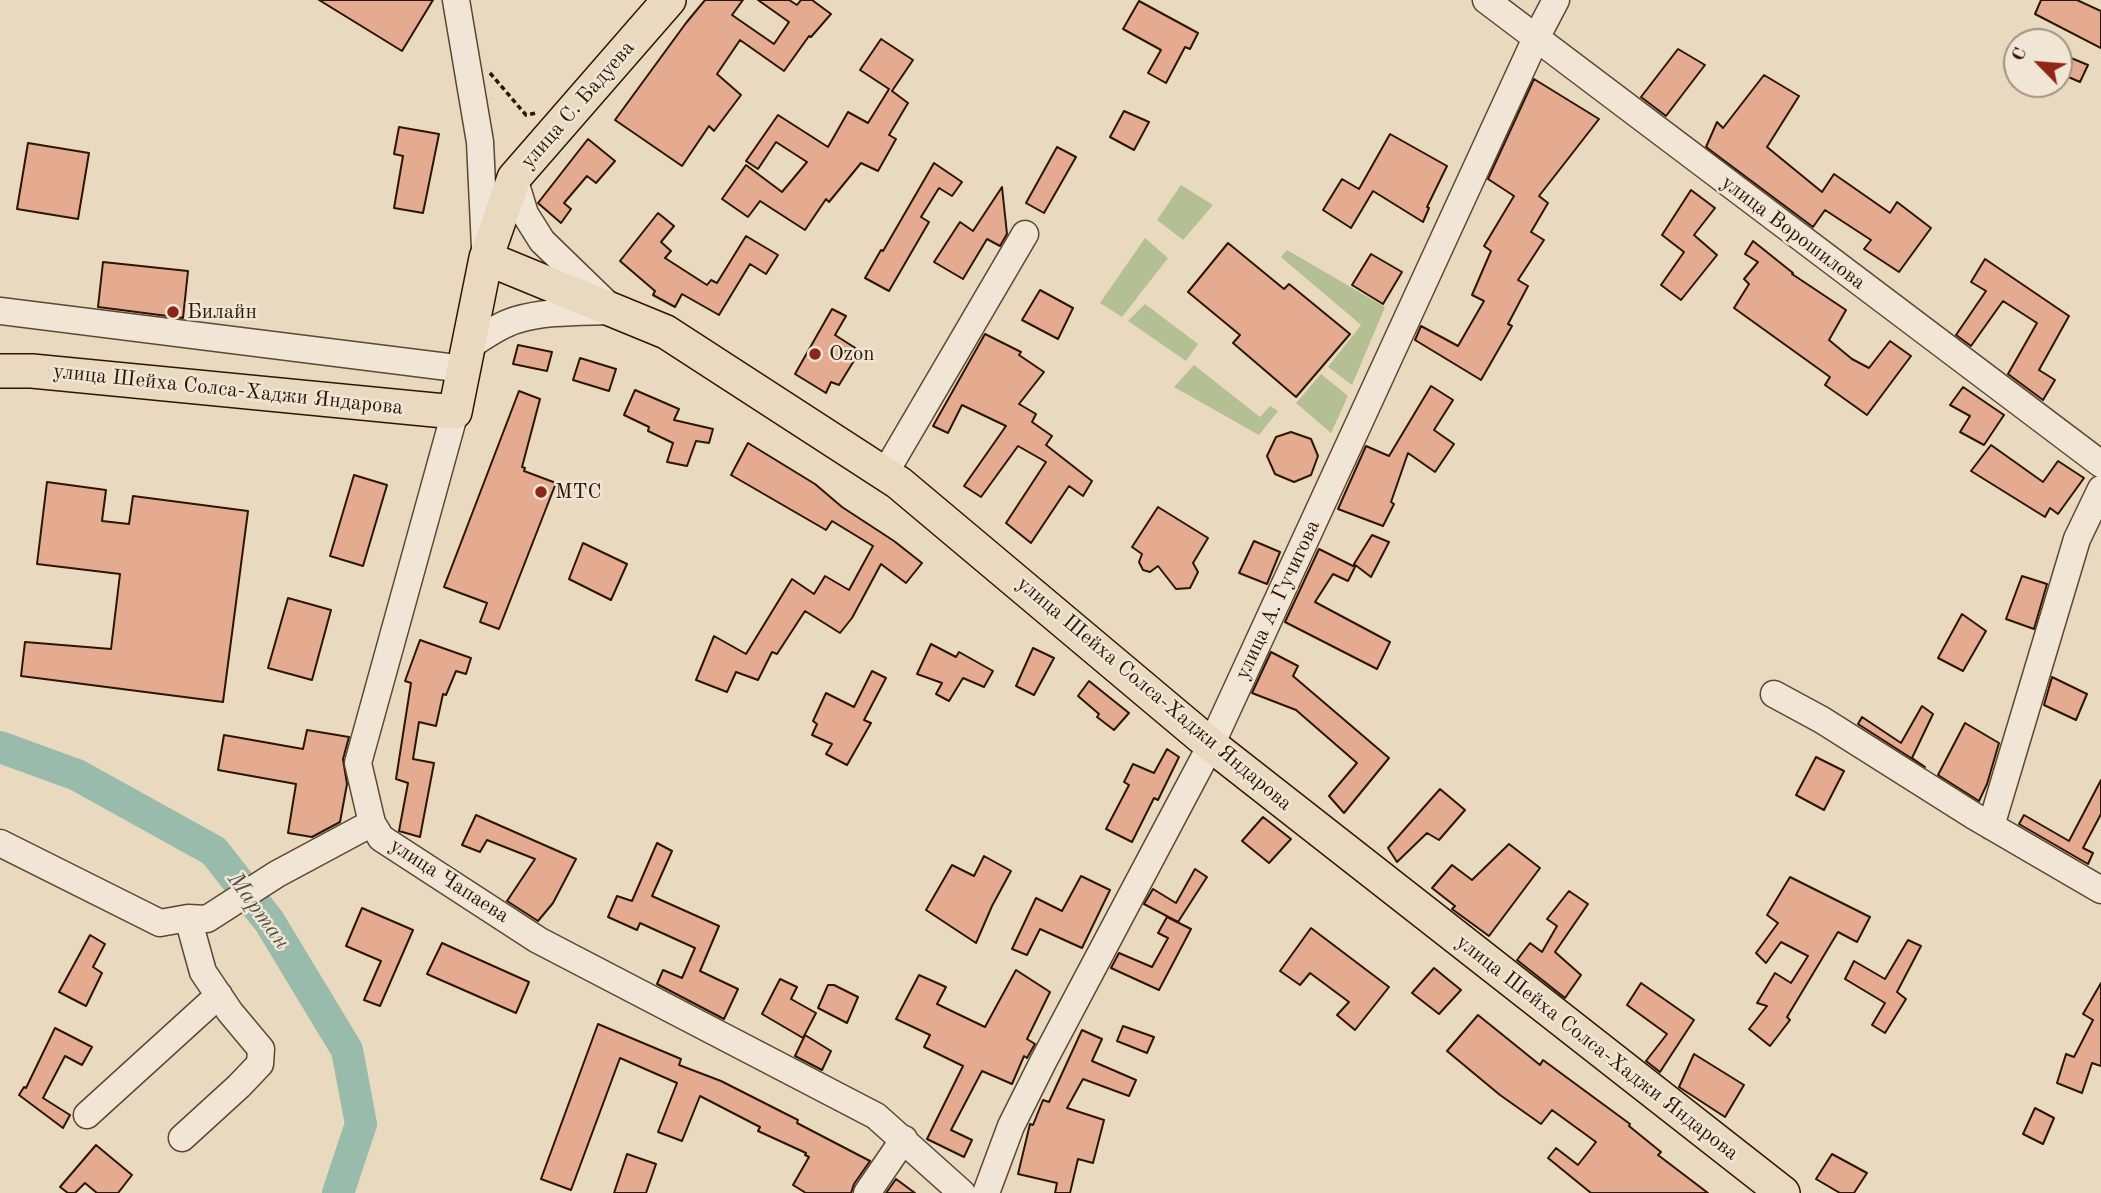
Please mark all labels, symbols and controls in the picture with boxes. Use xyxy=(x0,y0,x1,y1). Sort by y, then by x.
north arrow xyxy=(2003,28,2073,98)
street label: улица С. Бадуева xyxy=(516,36,640,174)
text: С xyxy=(2009,45,2032,64)
street label: улица Ворошилова xyxy=(1716,170,1870,296)
place label: Билайн xyxy=(187,299,257,325)
marker: Билайн xyxy=(165,304,181,320)
place label: Ozon xyxy=(829,341,875,367)
marker: Ozon xyxy=(807,346,823,362)
street label: улица Шейха Солса-Хаджи Яндарова xyxy=(52,359,404,421)
place label: МТС xyxy=(555,479,602,505)
marker: МТС xyxy=(533,484,549,500)
street label: улица А. Гучигова xyxy=(1230,516,1326,684)
street label: улица Шейха Солса-Хаджи Яндарова xyxy=(1011,571,1297,817)
street label: улица Чапаева xyxy=(385,833,513,929)
water label: Мартан xyxy=(221,867,295,955)
street label: улица Шейха Солса-Хаджи Яндарова xyxy=(1451,930,1743,1166)

